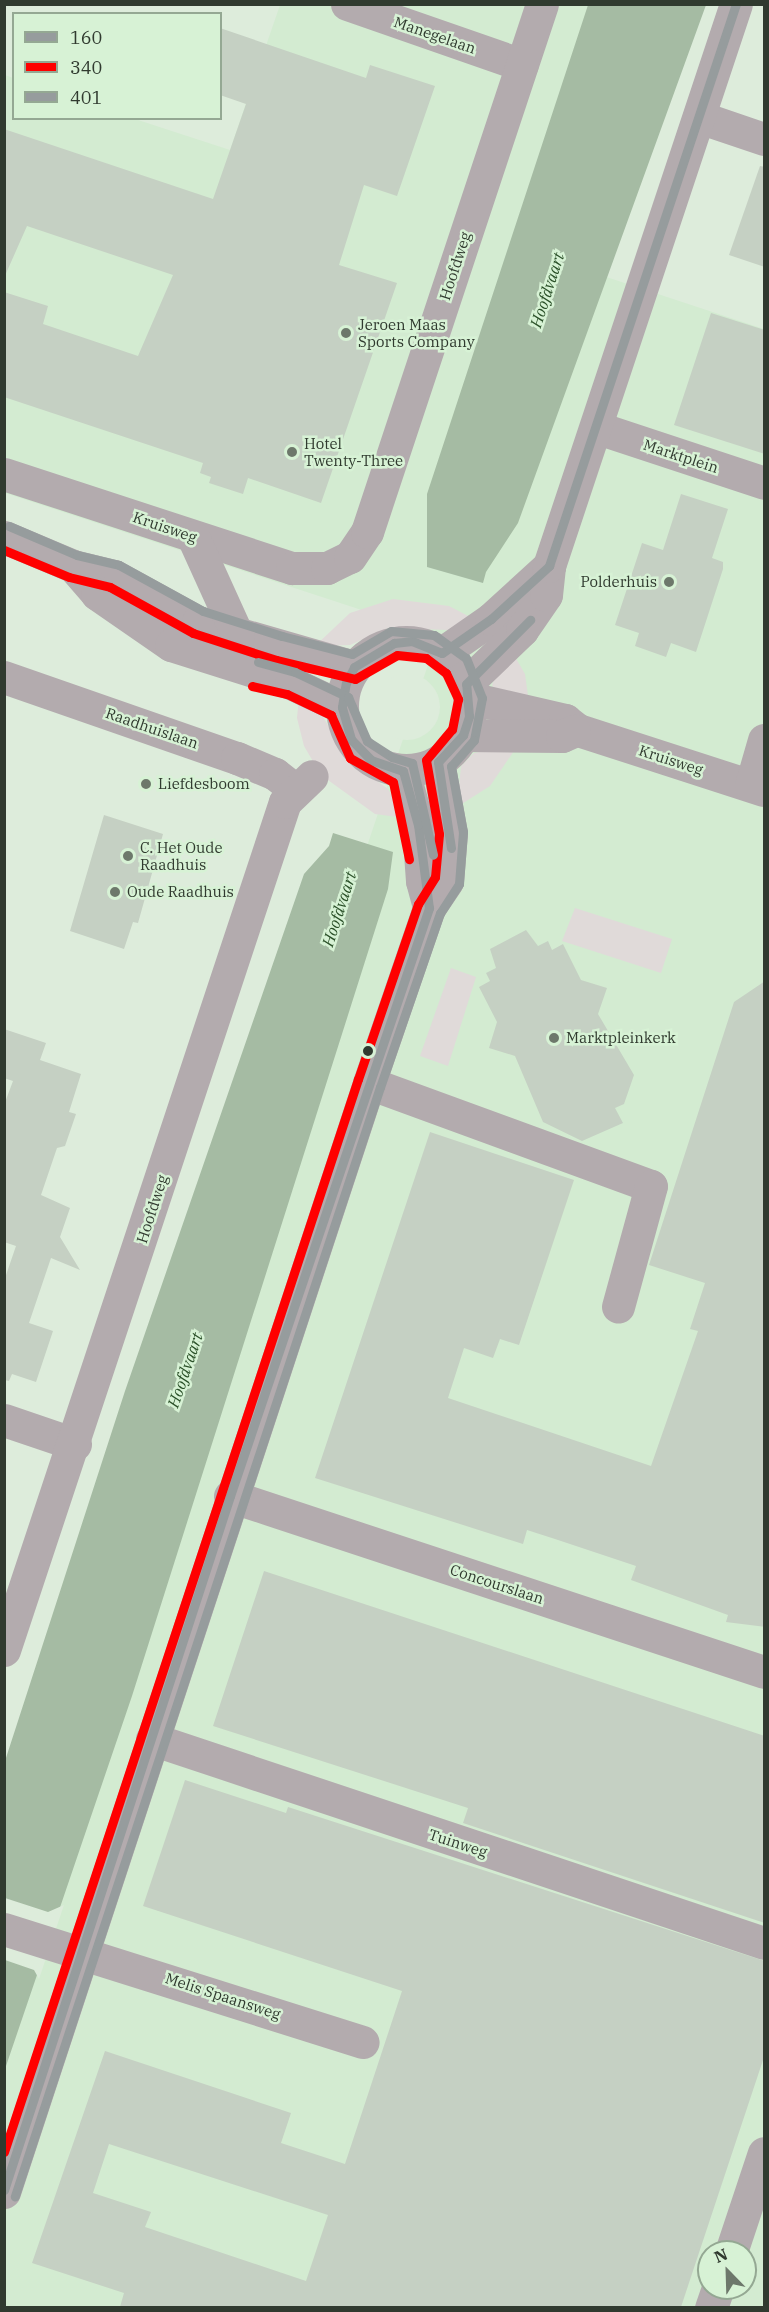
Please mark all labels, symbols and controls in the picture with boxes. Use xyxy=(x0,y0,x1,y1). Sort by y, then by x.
legend xyxy=(12,12,222,120)
street label: Manegelaan xyxy=(392,13,478,57)
text: 160 xyxy=(70,26,102,49)
text: 340 xyxy=(70,56,102,79)
text: 401 xyxy=(70,86,102,109)
street label: Hoofdweg xyxy=(436,230,474,302)
water label: Hoofdvaart xyxy=(526,250,568,330)
place label: Jeroen Maas Sports Company xyxy=(358,315,475,350)
marker: Jeroen Maas Sports Company xyxy=(339,326,353,340)
place label: Hotel Twenty-Three xyxy=(304,434,403,469)
street label: Marktplein xyxy=(641,435,721,477)
marker: Hotel Twenty-Three xyxy=(285,445,299,459)
street label: Kruisweg xyxy=(131,508,199,546)
place label: Polderhuis xyxy=(580,573,657,591)
marker: Polderhuis xyxy=(662,575,676,589)
street label: Raadhuislaan xyxy=(103,704,201,752)
street label: Kruisweg xyxy=(637,741,705,779)
place label: Liefdesboom xyxy=(158,775,250,793)
marker: Liefdesboom xyxy=(139,777,153,791)
place label: C. Het Oude Raadhuis xyxy=(140,838,222,873)
marker: C. Het Oude Raadhuis xyxy=(121,849,135,863)
water label: Hoofdvaart xyxy=(318,869,360,949)
place label: Oude Raadhuis xyxy=(127,883,234,901)
marker: Oude Raadhuis xyxy=(108,885,122,899)
place label: Marktpleinkerk xyxy=(566,1029,676,1047)
marker: Marktpleinkerk xyxy=(547,1031,561,1045)
unlabelled marker xyxy=(362,1045,374,1057)
street label: Hoofdweg xyxy=(133,1173,171,1245)
water label: Hoofdvaart xyxy=(163,1330,207,1410)
street label: Concourslaan xyxy=(448,1560,546,1608)
street label: Tuinweg xyxy=(426,1825,490,1861)
street label: Melis Spaansweg xyxy=(163,1969,283,2023)
north arrow xyxy=(697,2240,757,2300)
text: N xyxy=(711,2244,730,2267)

